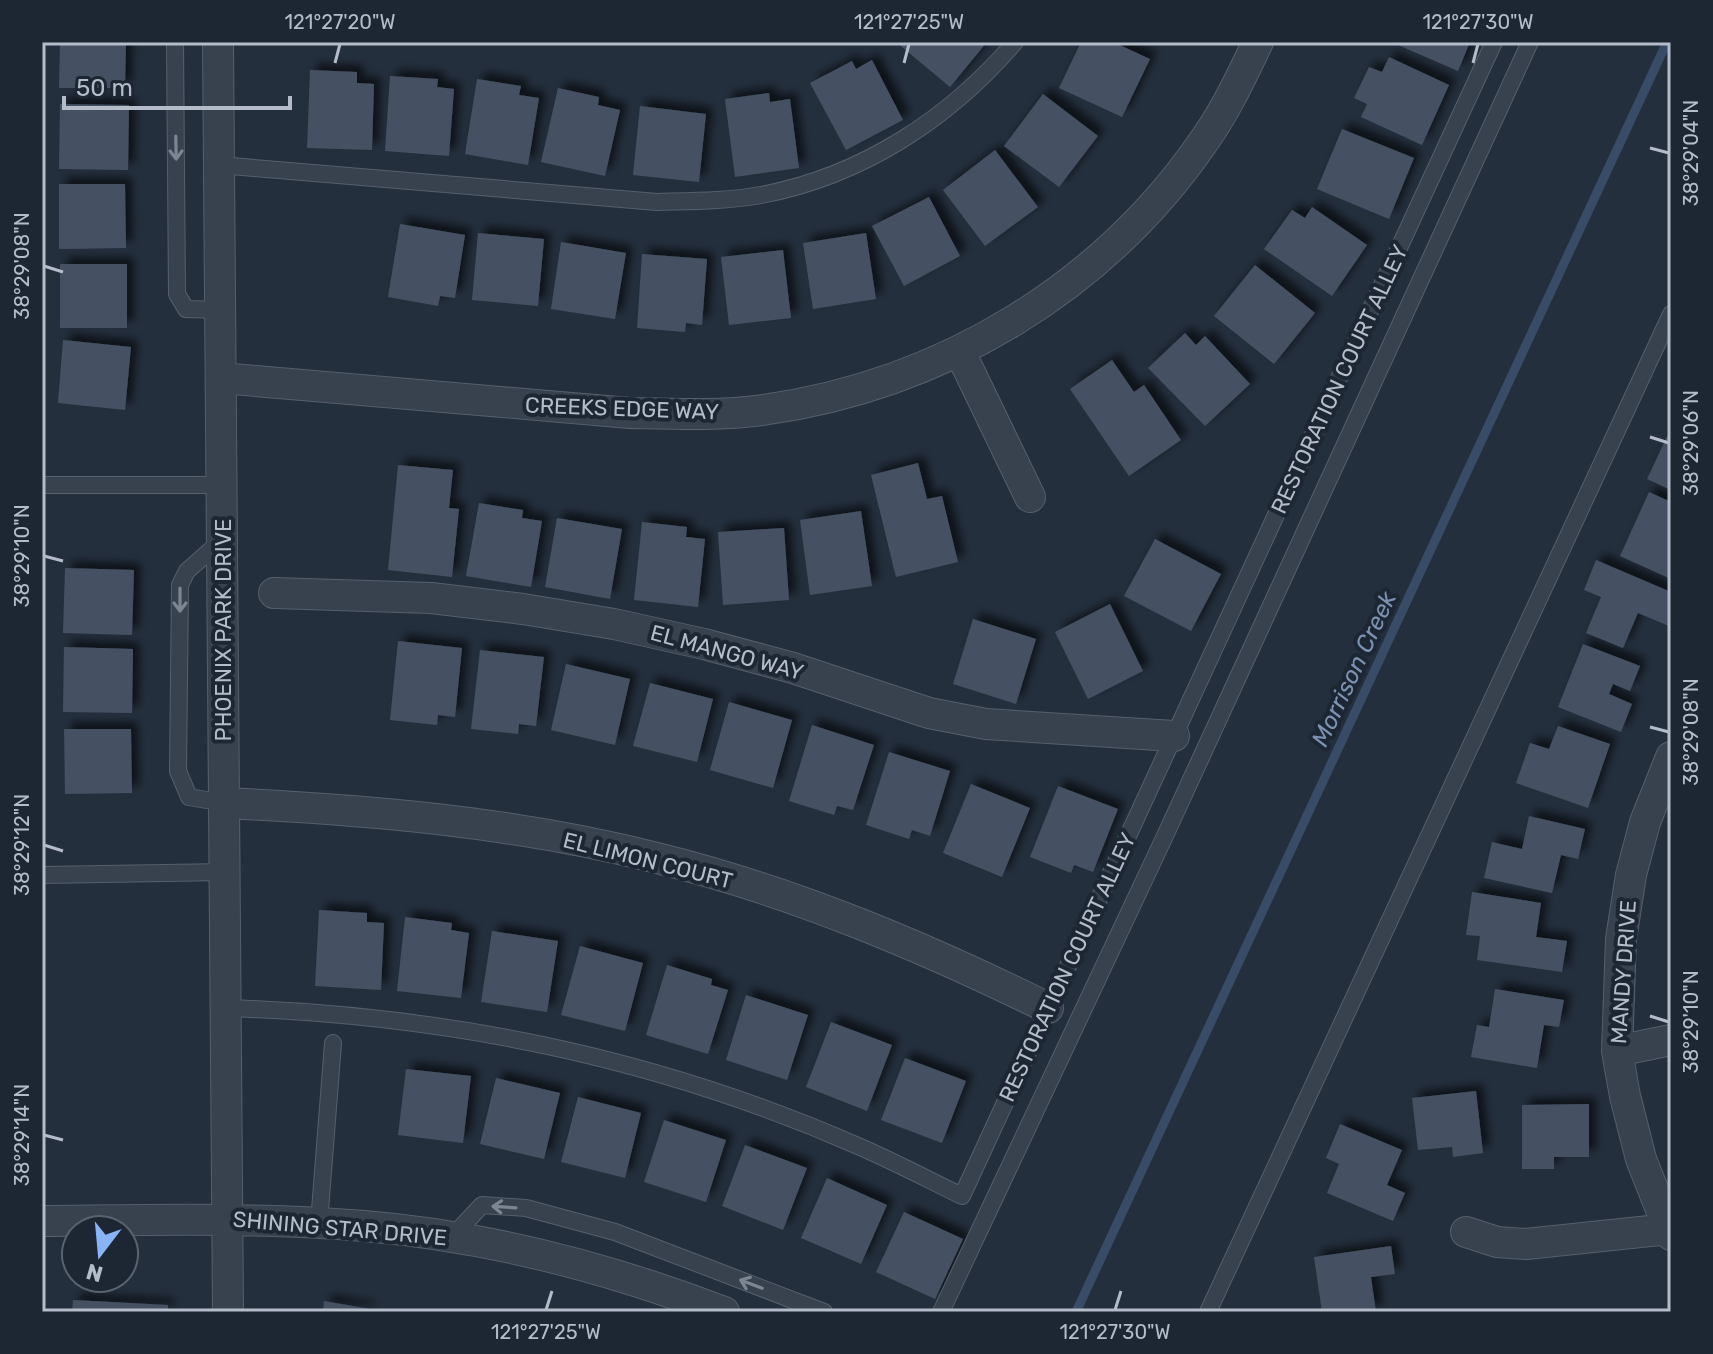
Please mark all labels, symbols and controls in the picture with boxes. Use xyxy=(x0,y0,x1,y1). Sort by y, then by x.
text: 121°27'20"W xyxy=(285,10,395,34)
text: 121°27'25"W xyxy=(854,10,964,34)
text: 121°27'30"W xyxy=(1422,10,1534,34)
scale bar xyxy=(64,60,290,110)
text: 50 m xyxy=(76,74,133,102)
text: 38°29'04"N xyxy=(1679,100,1703,206)
one-way arrow xyxy=(168,134,184,161)
text: 38°29'08"N xyxy=(10,212,34,320)
street label: RESTORATION COURT ALLEY xyxy=(1265,240,1414,518)
text: 38°29'06"N xyxy=(1679,390,1703,496)
street label: CREEKS EDGE WAY xyxy=(525,392,719,425)
text: 38°29'10"N xyxy=(10,504,34,608)
street label: PHOENIX PARK DRIVE xyxy=(210,519,237,741)
one-way arrow xyxy=(172,586,187,613)
water label: Morrison Creek xyxy=(1306,587,1402,751)
street label: EL MANGO WAY xyxy=(647,619,806,686)
text: 38°29'08"N xyxy=(1679,678,1703,786)
text: 38°29'12"N xyxy=(10,794,34,896)
street label: EL LIMON COURT xyxy=(560,826,736,895)
street label: RESTORATION COURT ALLEY xyxy=(993,828,1142,1106)
street label: MANDY DRIVE xyxy=(1605,899,1642,1045)
text: 38°29'10"N xyxy=(1679,970,1703,1074)
text: 38°29'14"N xyxy=(10,1084,34,1186)
one-way arrow xyxy=(491,1199,518,1214)
street label: SHINING STAR DRIVE xyxy=(232,1206,448,1251)
north arrow xyxy=(60,1214,140,1294)
text: N xyxy=(83,1258,106,1288)
one-way arrow xyxy=(739,1276,764,1290)
text: 121°27'25"W xyxy=(491,1320,601,1344)
text: 121°27'30"W xyxy=(1059,1320,1171,1344)

